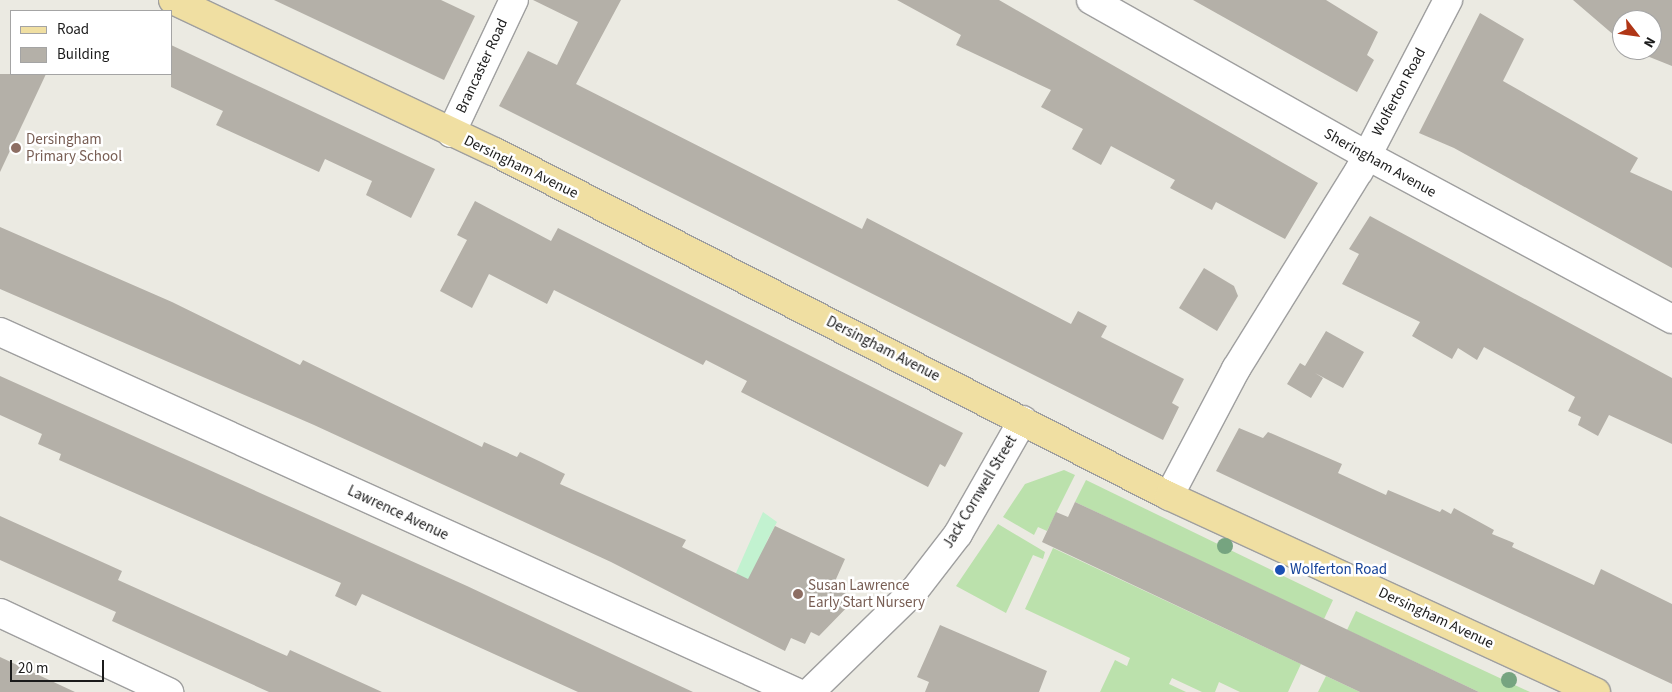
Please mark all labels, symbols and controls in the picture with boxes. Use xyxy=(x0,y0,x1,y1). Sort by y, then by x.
legend xyxy=(10,10,172,75)
north arrow xyxy=(1612,10,1662,60)
street label: Brancaster Road xyxy=(452,16,512,116)
text: Road xyxy=(57,19,89,40)
text: N xyxy=(1638,33,1660,51)
text: Building xyxy=(57,44,109,65)
street label: Wolferton Road xyxy=(1368,45,1430,139)
street label: Sheringham Avenue xyxy=(1321,125,1439,201)
place label: Dersingham Primary School xyxy=(26,130,122,165)
street label: Dersingham Avenue xyxy=(461,132,581,202)
marker: Dersingham Primary School xyxy=(10,142,22,154)
street label: Dersingham Avenue xyxy=(823,313,943,385)
street label: Jack Cornwell Street xyxy=(939,432,1021,552)
street label: Lawrence Avenue xyxy=(345,482,451,544)
place label: Wolferton Road xyxy=(1290,561,1387,579)
marker: Wolferton Road xyxy=(1274,564,1286,576)
place label: Susan Lawrence Early Start Nursery xyxy=(808,576,925,611)
street label: Dersingham Avenue xyxy=(1376,583,1496,653)
marker: Susan Lawrence Early Start Nursery xyxy=(792,588,804,600)
scale bar xyxy=(12,650,106,682)
text: 20 m xyxy=(18,658,48,679)

